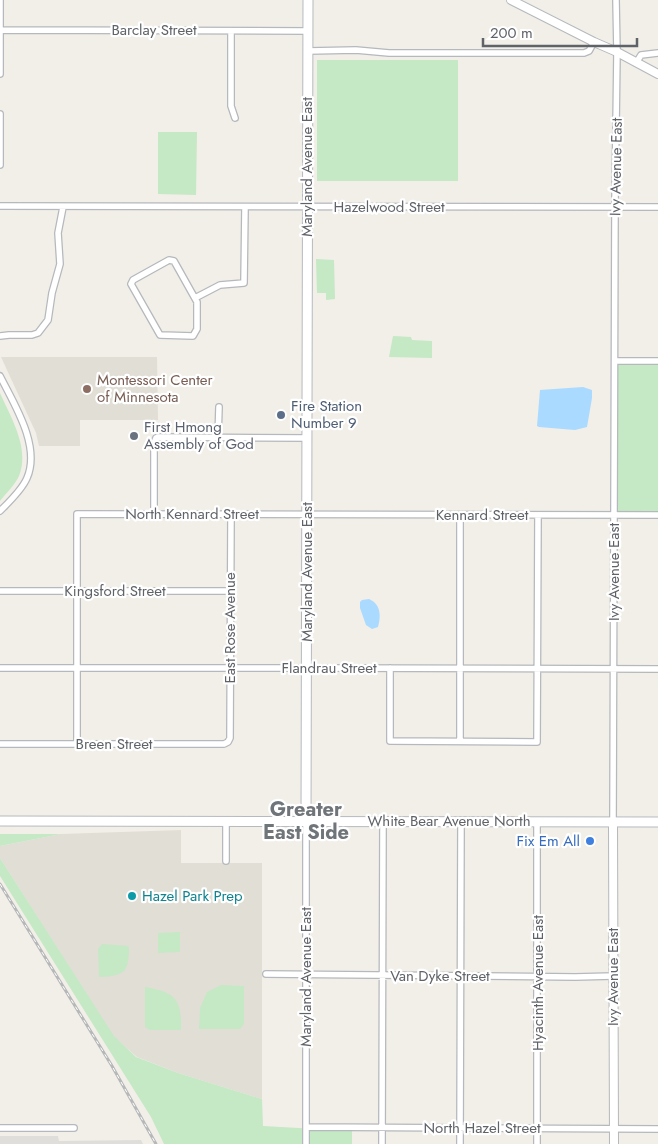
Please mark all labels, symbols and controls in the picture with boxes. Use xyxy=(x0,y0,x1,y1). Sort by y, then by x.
scale bar xyxy=(483,15,637,47)
street label: Barclay Street xyxy=(111,19,197,41)
text: 200 m xyxy=(490,22,533,44)
street label: Maryland Avenue East xyxy=(296,97,318,237)
street label: Ivy Avenue East xyxy=(604,117,628,216)
street label: Hazelwood Street xyxy=(334,196,445,218)
place label: Montessori Center of Minnesota xyxy=(97,369,214,408)
marker: Montessori Center of Minnesota xyxy=(81,383,93,395)
place label: Fire Station Number 9 xyxy=(291,395,362,434)
marker: Fire Station Number 9 xyxy=(275,409,287,421)
place label: First Hmong Assembly of God xyxy=(144,416,254,455)
marker: First Hmong Assembly of God xyxy=(128,430,140,442)
street label: Maryland Avenue East xyxy=(296,502,318,642)
street label: North Kennard Street xyxy=(125,503,259,525)
street label: Kennard Street xyxy=(436,504,529,526)
street label: Ivy Avenue East xyxy=(603,523,625,621)
street label: East Rose Avenue xyxy=(219,572,241,684)
street label: Kingsford Street xyxy=(64,580,166,602)
street label: Flandrau Street xyxy=(281,657,377,679)
street label: Breen Street xyxy=(76,733,153,755)
district label: Greater East Side xyxy=(263,795,349,847)
street label: White Bear Avenue North xyxy=(367,810,531,832)
place label: Fix Em All xyxy=(517,830,580,852)
marker: Fix Em All xyxy=(584,835,596,847)
place label: Hazel Park Prep xyxy=(142,885,243,907)
marker: Hazel Park Prep xyxy=(126,890,138,902)
street label: Maryland Avenue East xyxy=(295,907,317,1047)
street label: Hyacinth Avenue East xyxy=(527,915,549,1051)
street label: Ivy Avenue East xyxy=(602,928,624,1026)
street label: Van Dyke Street xyxy=(390,965,490,987)
street label: North Hazel Street xyxy=(423,1117,541,1139)

